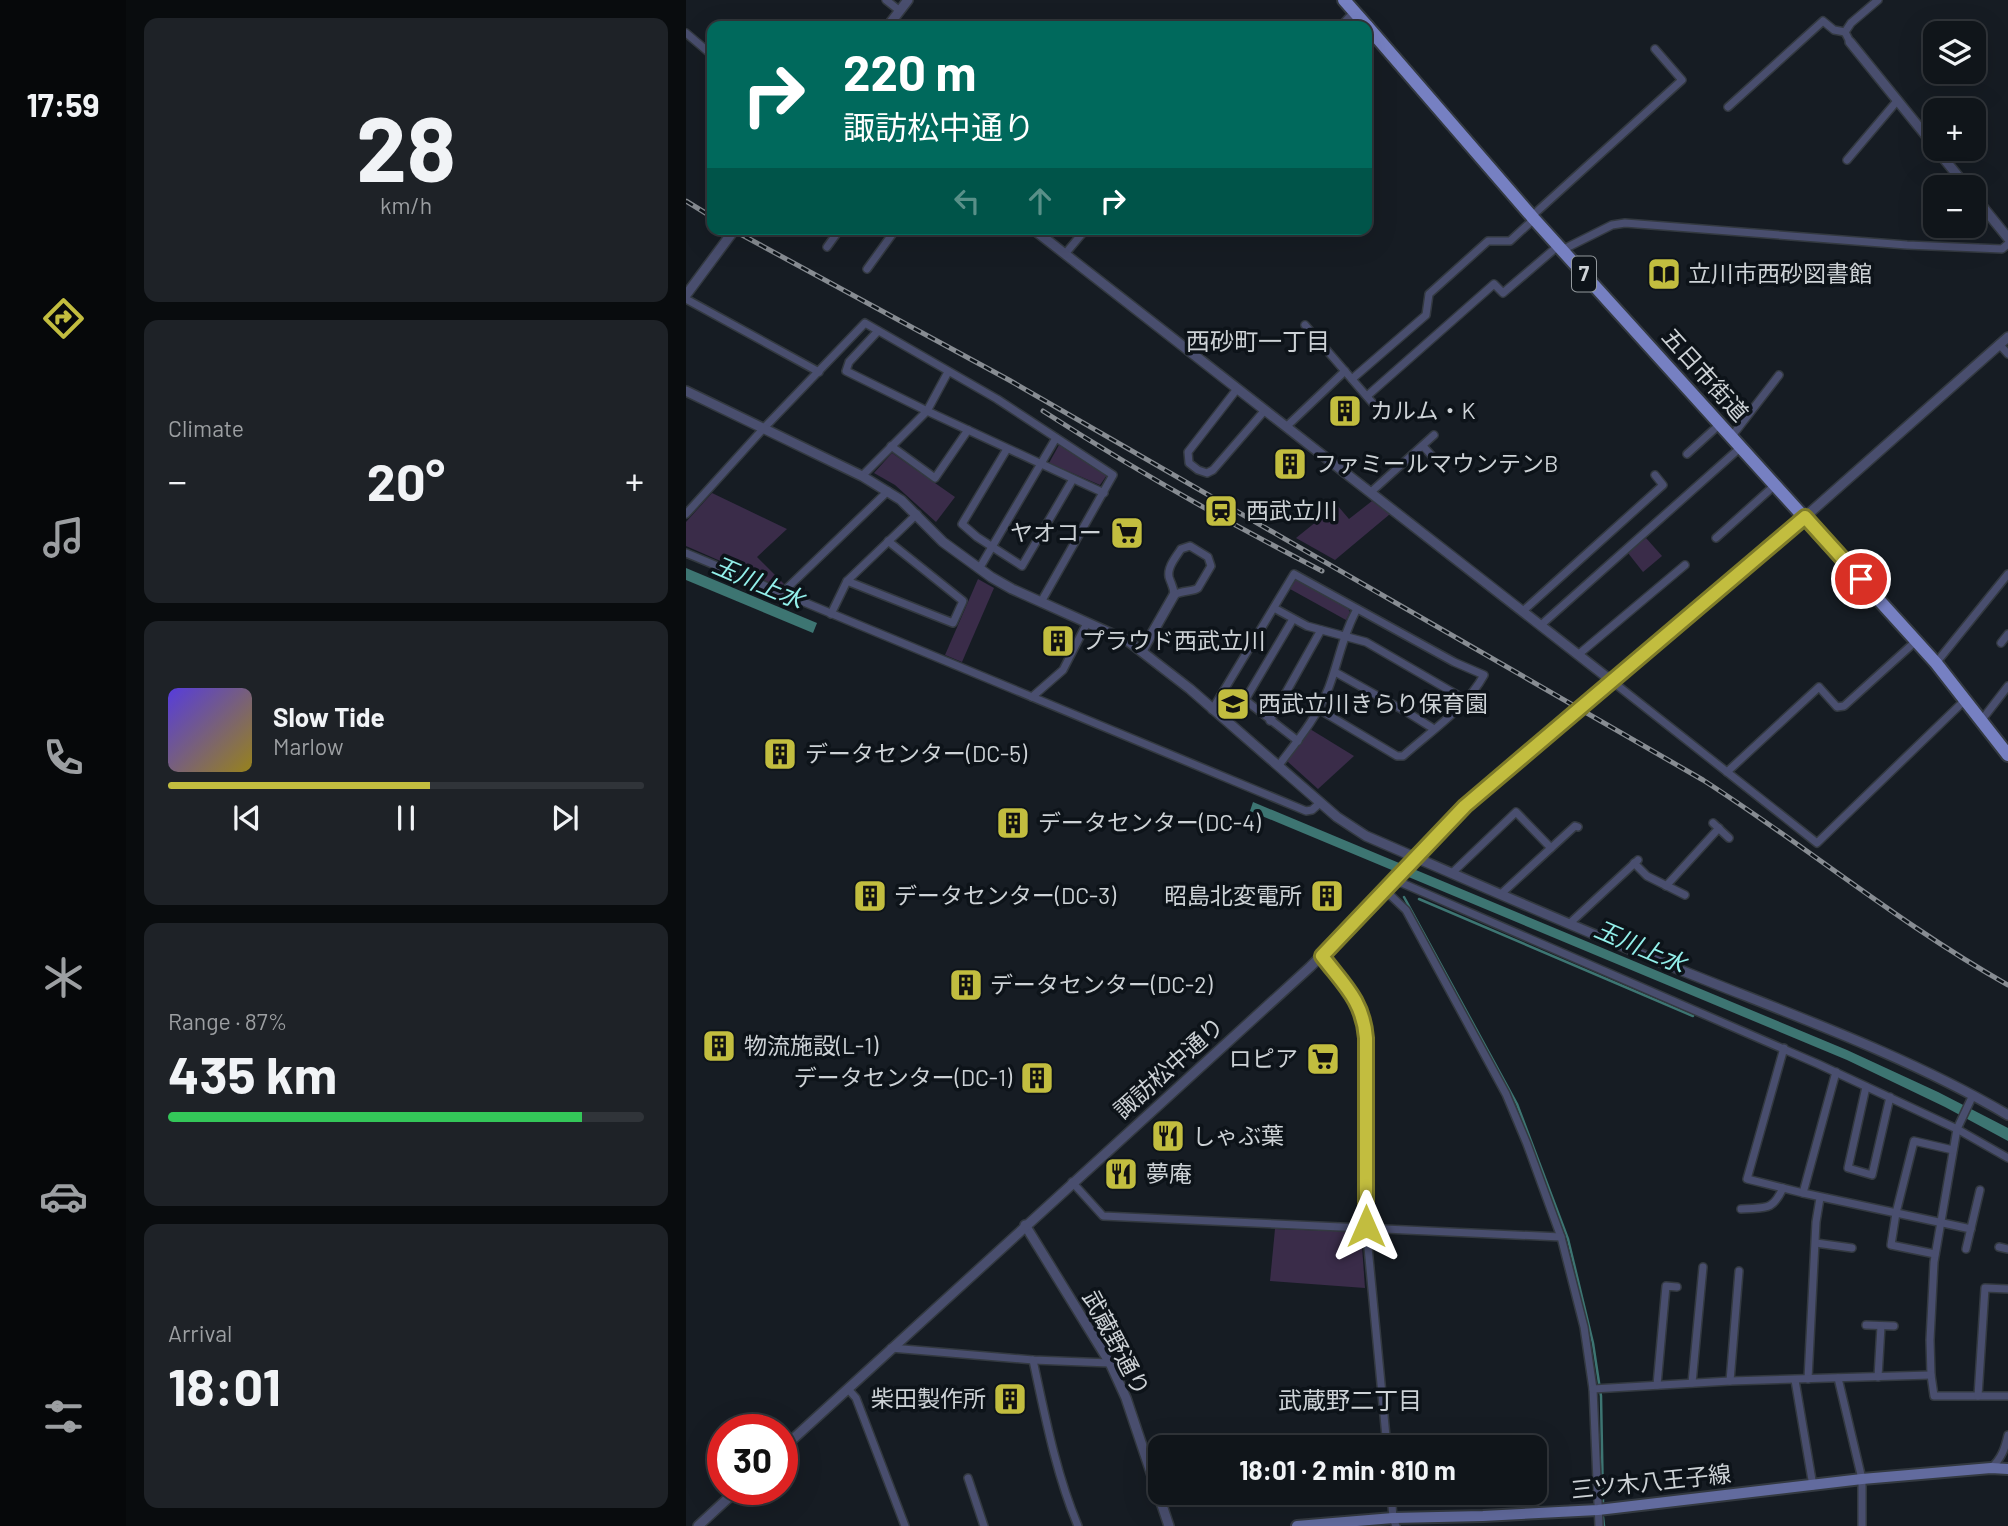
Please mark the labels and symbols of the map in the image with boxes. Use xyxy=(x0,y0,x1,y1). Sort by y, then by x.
library icon: 立川市西砂図書館 xyxy=(1645,255,1683,293)
road number: 7 xyxy=(1572,256,1596,292)
place label: 立川市西砂図書館 xyxy=(1688,259,1872,287)
street label: 五日市街道 xyxy=(1657,322,1755,426)
district label: 西砂町一丁目 xyxy=(1186,326,1330,355)
building icon: カルム・K xyxy=(1326,392,1364,430)
place label: カルム・K xyxy=(1370,396,1476,424)
building icon: ファミールマウンテンB xyxy=(1271,445,1309,483)
place label: ファミールマウンテンB xyxy=(1314,449,1558,477)
station icon: 西武立川 xyxy=(1202,492,1240,530)
place label: 西武立川 xyxy=(1246,496,1338,524)
supermarket icon: ヤオコー xyxy=(1108,514,1146,552)
place label: ヤオコー xyxy=(1010,518,1102,546)
pin xyxy=(1831,549,1891,609)
water label: 玉川上水 xyxy=(709,550,811,615)
building icon: プラウド西武立川 xyxy=(1039,622,1077,660)
place label: プラウド西武立川 xyxy=(1082,626,1266,654)
school or university icon: 西武立川きらり保育園 xyxy=(1214,685,1252,723)
place label: 西武立川きらり保育園 xyxy=(1258,689,1488,717)
building icon: データセンター(DC-5) xyxy=(761,735,799,773)
place label: データセンター(DC-5) xyxy=(805,739,1028,767)
building icon: データセンター(DC-4) xyxy=(994,804,1032,842)
place label: データセンター(DC-4) xyxy=(1038,808,1262,836)
building icon: データセンター(DC-3) xyxy=(851,877,889,915)
building icon: 昭島北変電所 xyxy=(1308,877,1346,915)
place label: データセンター(DC-3) xyxy=(894,881,1117,909)
place label: 昭島北変電所 xyxy=(1164,881,1302,909)
water label: 玉川上水 xyxy=(1591,914,1693,979)
building icon: データセンター(DC-2) xyxy=(947,966,985,1004)
place label: データセンター(DC-2) xyxy=(990,970,1213,998)
street label: 諏訪松中通り xyxy=(1108,1011,1229,1124)
building icon: 物流施設(L-1) xyxy=(700,1027,738,1065)
place label: 物流施設(L-1) xyxy=(744,1031,879,1059)
supermarket icon: ロピア xyxy=(1304,1040,1342,1078)
place label: ロピア xyxy=(1229,1044,1298,1072)
building icon: データセンター(DC-1) xyxy=(1018,1059,1056,1097)
place label: データセンター(DC-1) xyxy=(794,1063,1013,1091)
restaurant icon: しゃぶ葉 xyxy=(1149,1117,1187,1155)
place label: しゃぶ葉 xyxy=(1192,1121,1284,1149)
restaurant icon: 夢庵 xyxy=(1102,1155,1140,1193)
place label: 夢庵 xyxy=(1146,1159,1192,1187)
position arrow xyxy=(1329,1189,1403,1263)
street label: 武蔵野通り xyxy=(1078,1285,1156,1400)
building icon: 柴田製作所 xyxy=(991,1380,1029,1418)
place label: 柴田製作所 xyxy=(871,1384,986,1412)
district label: 武蔵野二丁目 xyxy=(1278,1385,1422,1414)
speed limit sign: 30 xyxy=(707,1414,798,1505)
street label: 三ツ木八王子線 xyxy=(1569,1459,1732,1503)

